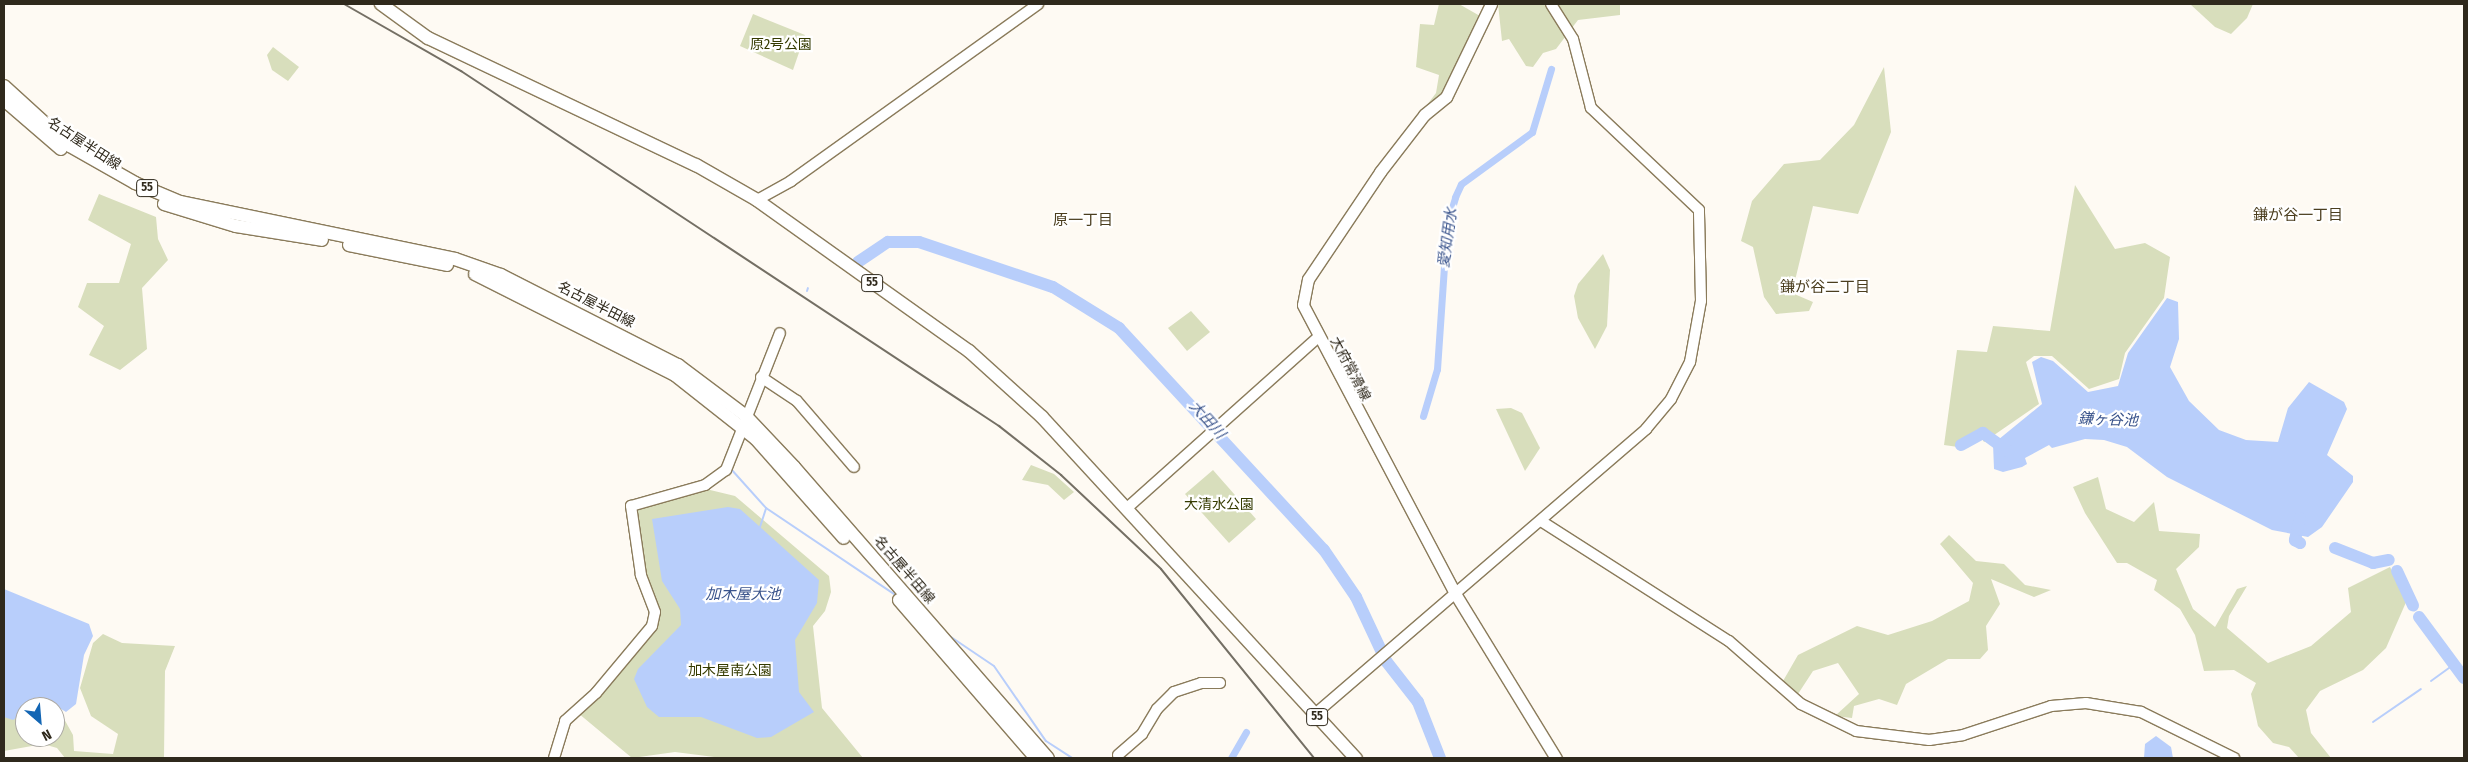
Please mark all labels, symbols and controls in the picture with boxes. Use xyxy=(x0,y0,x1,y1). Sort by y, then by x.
park label: 原2号公園 xyxy=(750,37,812,53)
street label: 名古屋半田線 xyxy=(44,114,124,174)
road number: 55 xyxy=(136,178,158,198)
water label: 愛知用水 xyxy=(1435,207,1461,269)
district label: 鎌が谷一丁目 xyxy=(2253,207,2343,225)
district label: 原一丁目 xyxy=(1053,212,1113,230)
road number: 55 xyxy=(861,274,883,292)
street label: 名古屋半田線 xyxy=(555,278,637,332)
district label: 鎌が谷二丁目 xyxy=(1780,279,1870,297)
street label: 大府常滑線 xyxy=(1326,334,1374,404)
water label: 大田川 xyxy=(1185,397,1229,443)
water label: 鎌ヶ谷池 xyxy=(2078,410,2138,430)
park label: 大清水公園 xyxy=(1184,497,1254,513)
street label: 名古屋半田線 xyxy=(870,533,938,607)
water label: 加木屋大池 xyxy=(706,586,780,604)
park label: 加木屋南公園 xyxy=(688,663,772,679)
north arrow xyxy=(15,697,65,747)
road number: 55 xyxy=(1306,708,1328,726)
text: N xyxy=(39,725,54,744)

